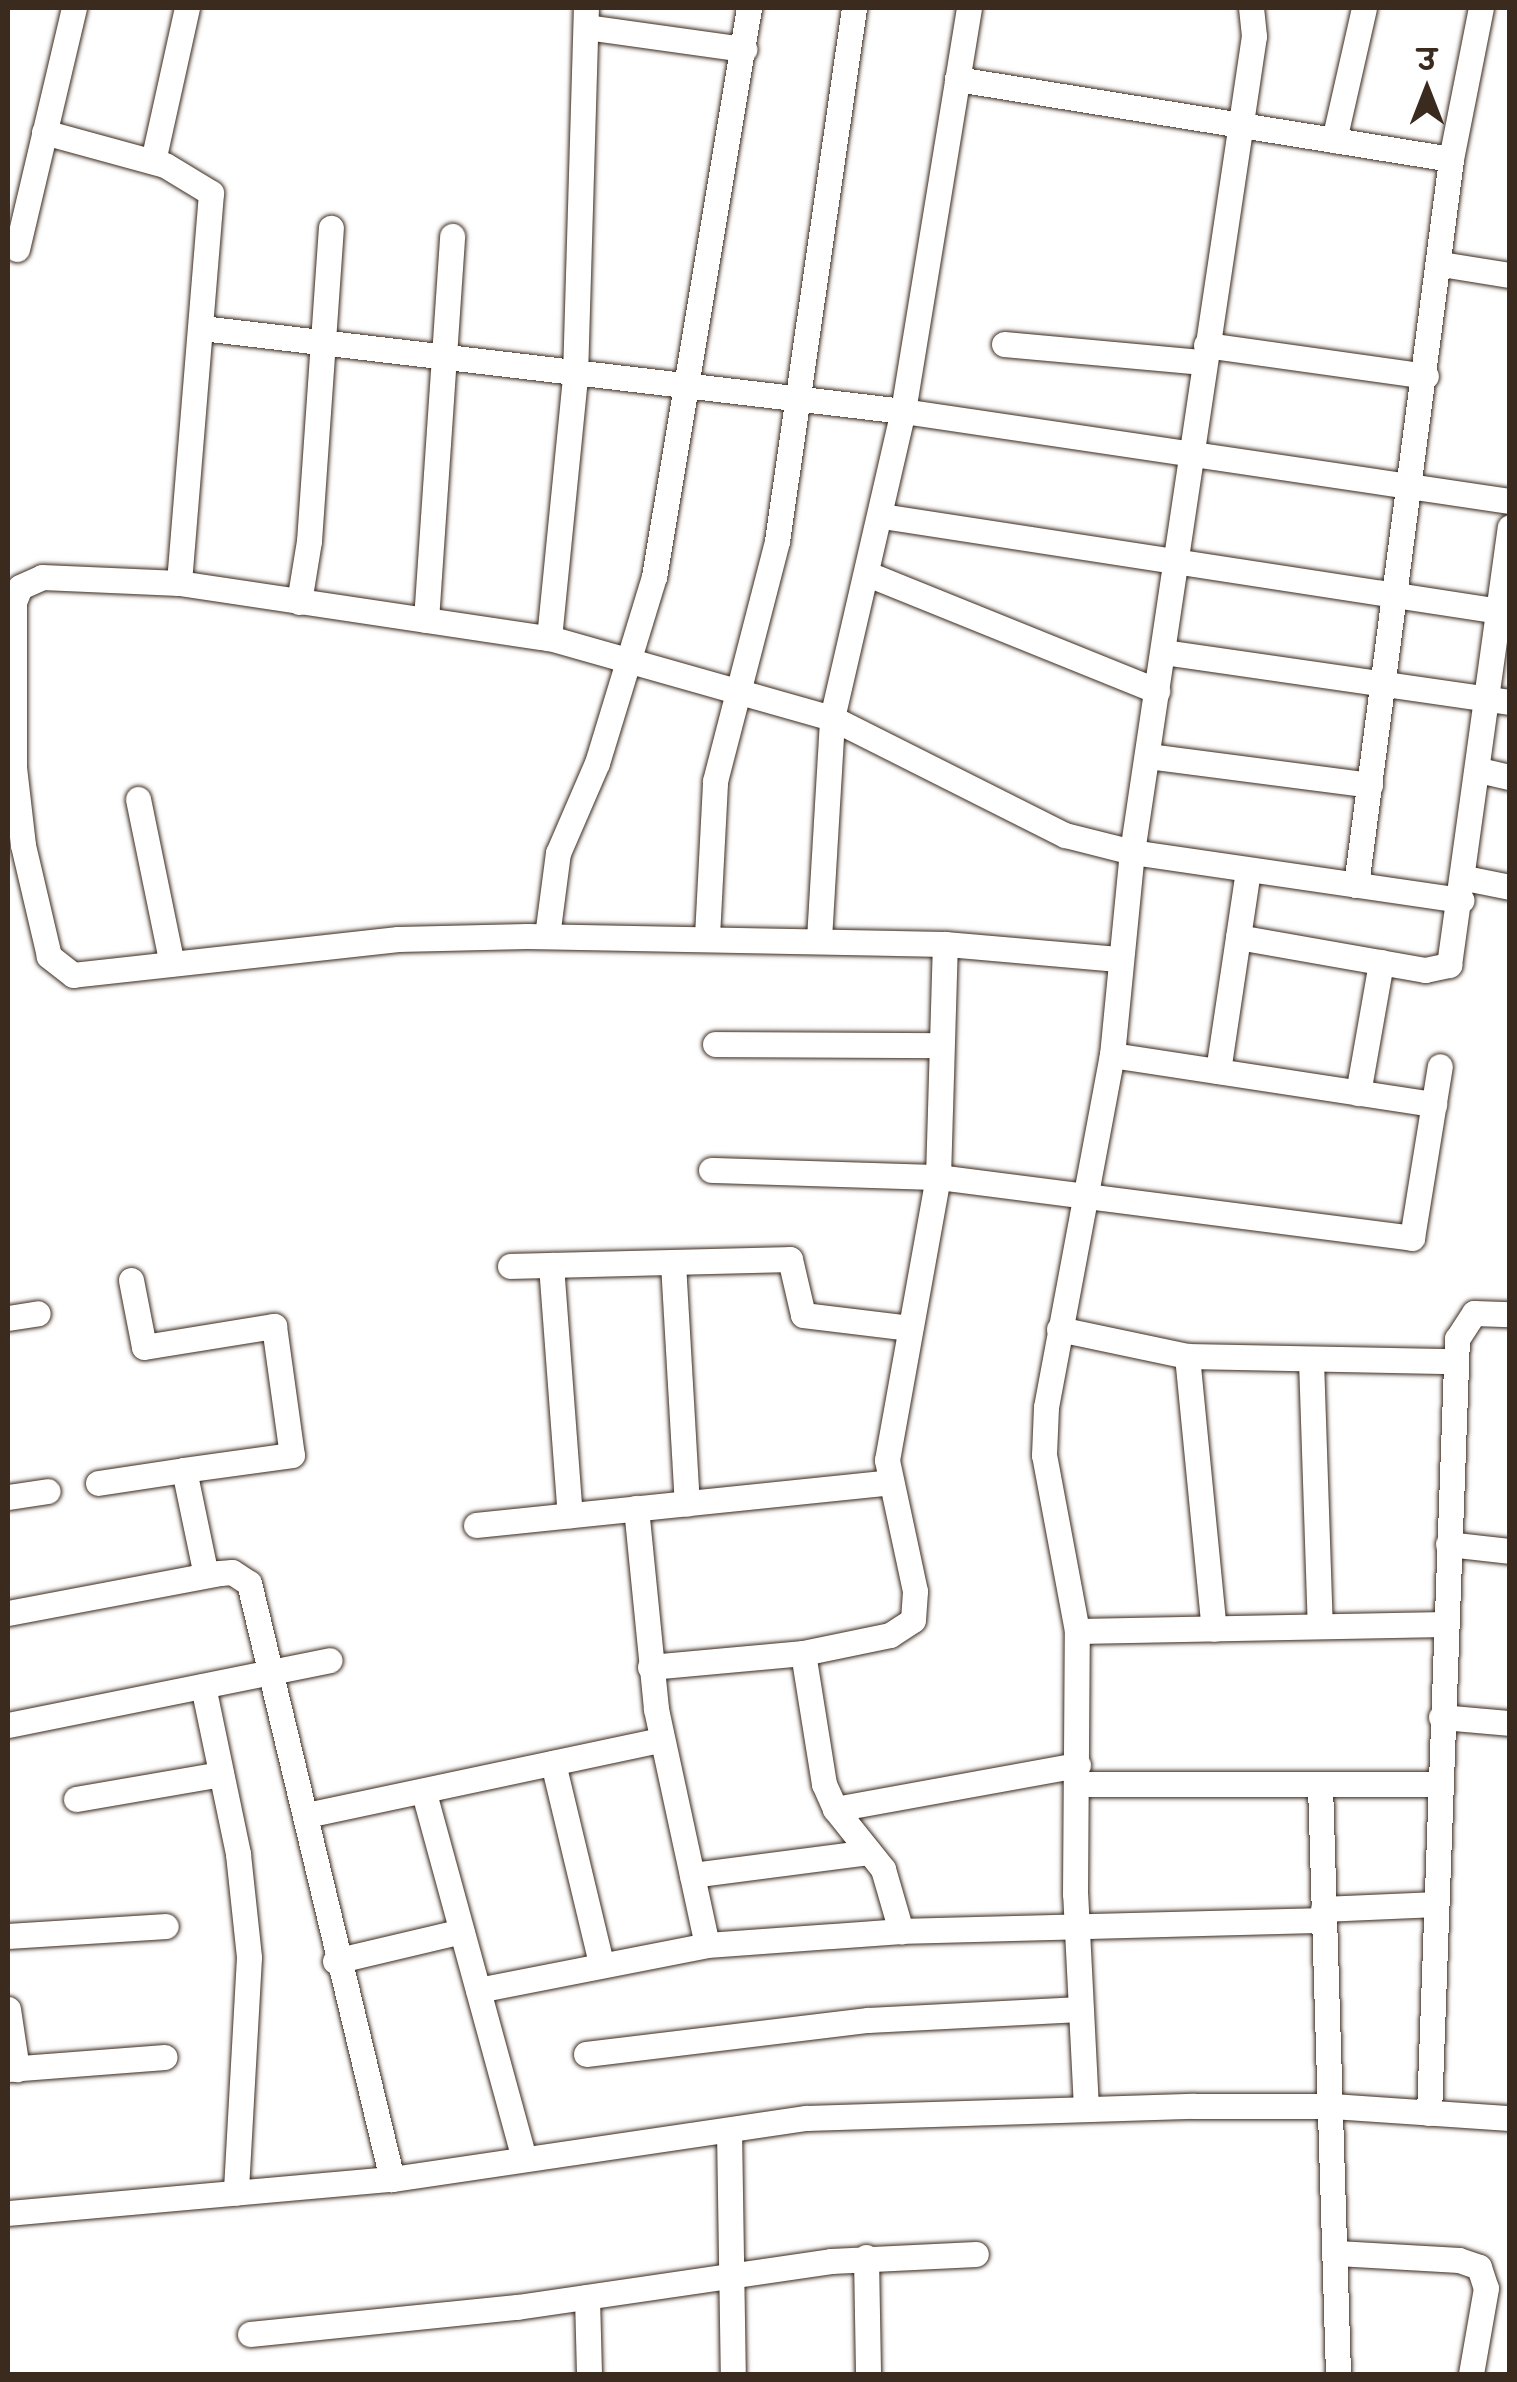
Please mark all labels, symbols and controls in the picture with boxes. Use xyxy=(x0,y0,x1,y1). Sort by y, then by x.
north arrow xyxy=(1377,40,1477,140)
text: उ xyxy=(1418,43,1436,77)

